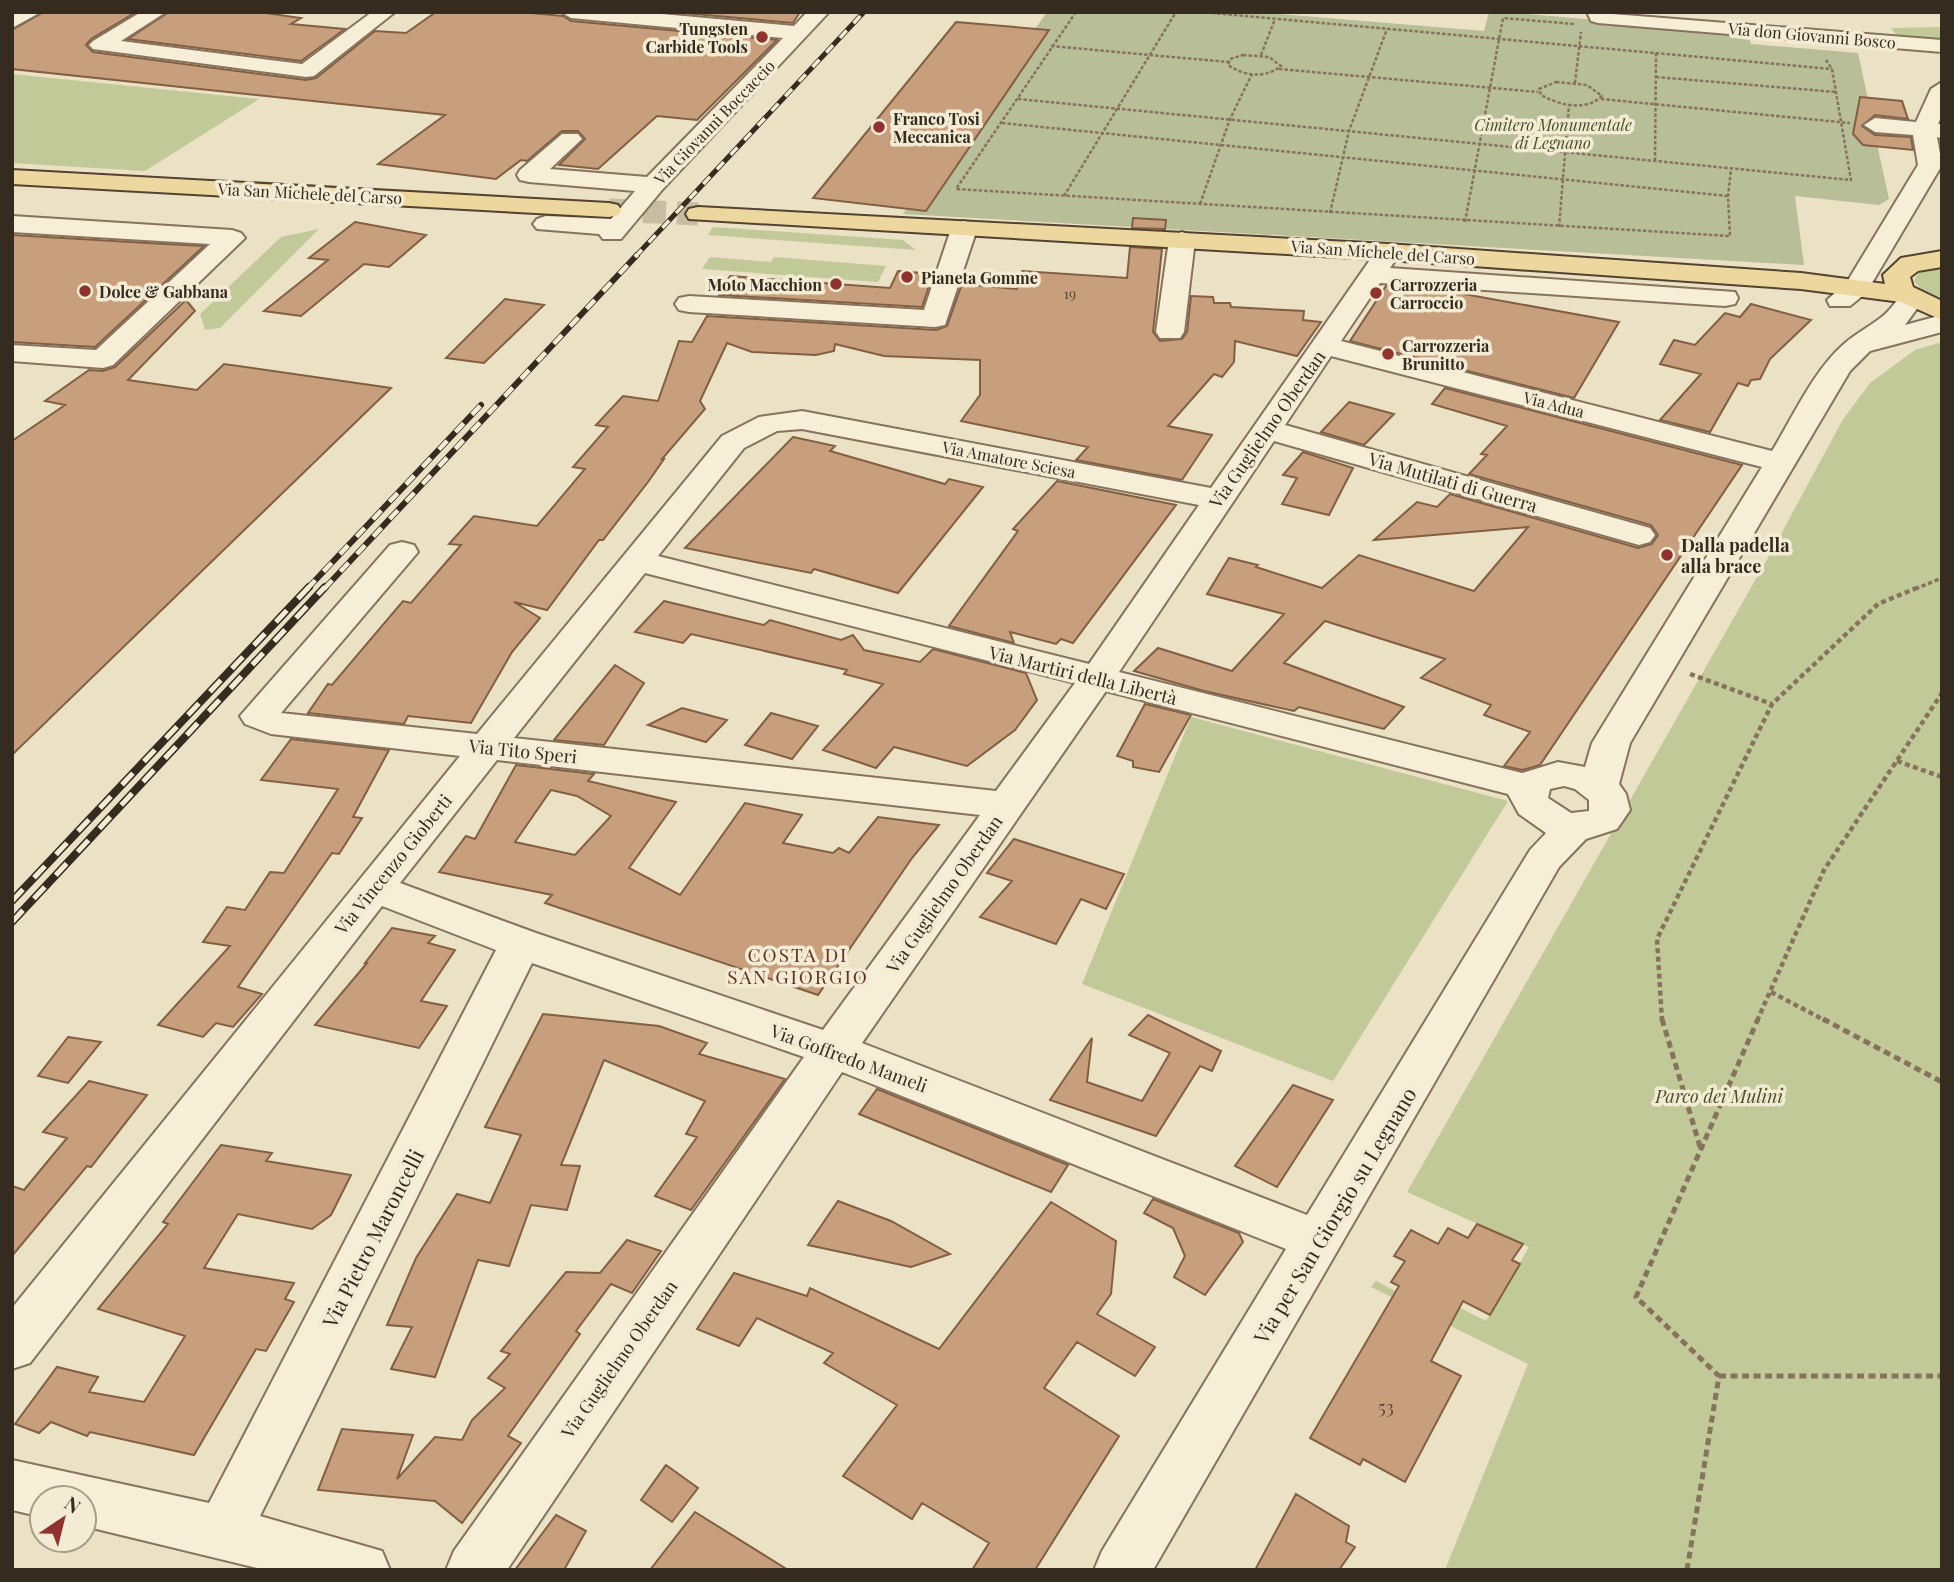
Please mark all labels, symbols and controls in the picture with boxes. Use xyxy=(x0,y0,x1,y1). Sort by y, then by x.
street label: Via don Giovanni Bosco xyxy=(1726,17,1897,53)
place label: Tungsten Carbide Tools xyxy=(646,18,748,57)
marker: Tungsten Carbide Tools xyxy=(754,29,770,45)
street label: Via Giovanni Boccaccio xyxy=(648,55,779,190)
place label: Franco Tosi Meccanica xyxy=(893,108,980,147)
park label: Cimitero Monumentale di Legnano xyxy=(1474,114,1632,153)
marker: Franco Tosi Meccanica xyxy=(871,119,887,135)
street label: Via San Michele del Carso xyxy=(216,178,403,208)
street label: Via San Michele del Carso xyxy=(1289,235,1476,269)
place label: Pianeta Gomme xyxy=(921,267,1038,288)
marker: Pianeta Gomme xyxy=(899,269,915,285)
place label: Moto Macchion xyxy=(708,274,822,295)
place label: Carrozzeria Carroccio xyxy=(1390,274,1478,313)
marker: Moto Macchion xyxy=(828,276,844,292)
place label: Dolce & Gabbana xyxy=(99,281,229,302)
marker: Dolce & Gabbana xyxy=(77,283,93,299)
house number: 19 xyxy=(1064,284,1076,303)
marker: Carrozzeria Carroccio xyxy=(1368,285,1384,301)
place label: Carrozzeria Brunitto xyxy=(1402,335,1490,374)
street label: Via Guglielmo Oberdan xyxy=(1203,345,1331,513)
marker: Carrozzeria Brunitto xyxy=(1380,346,1396,362)
street label: Via Adua xyxy=(1520,386,1587,422)
street label: Via Amatore Sciesa xyxy=(940,436,1077,482)
street label: Via Mutilati di Guerra xyxy=(1365,446,1540,518)
place label: Dalla padella alla brace xyxy=(1681,533,1790,578)
marker: Dalla padella alla brace xyxy=(1659,547,1675,563)
street label: Via Martiri della Libertà xyxy=(986,640,1179,710)
street label: Via Tito Speri xyxy=(467,733,578,769)
street label: Via Vincenzo Gioberti xyxy=(328,789,457,940)
street label: Via Guglielmo Oberdan xyxy=(880,810,1008,978)
district label: COSTA DI SAN GIORGIO xyxy=(727,941,869,989)
street label: Via Goffredo Mameli xyxy=(766,1018,931,1098)
street label: Via per San Giorgio su Legnano xyxy=(1246,1082,1422,1349)
park label: Parco dei Mulini xyxy=(1654,1084,1783,1108)
street label: Via Pietro Maroncelli xyxy=(314,1144,429,1333)
street label: Via Guglielmo Oberdan xyxy=(555,1275,683,1443)
house number: 53 xyxy=(1378,1395,1394,1419)
north arrow xyxy=(28,1484,98,1554)
text: N xyxy=(60,1490,87,1519)

